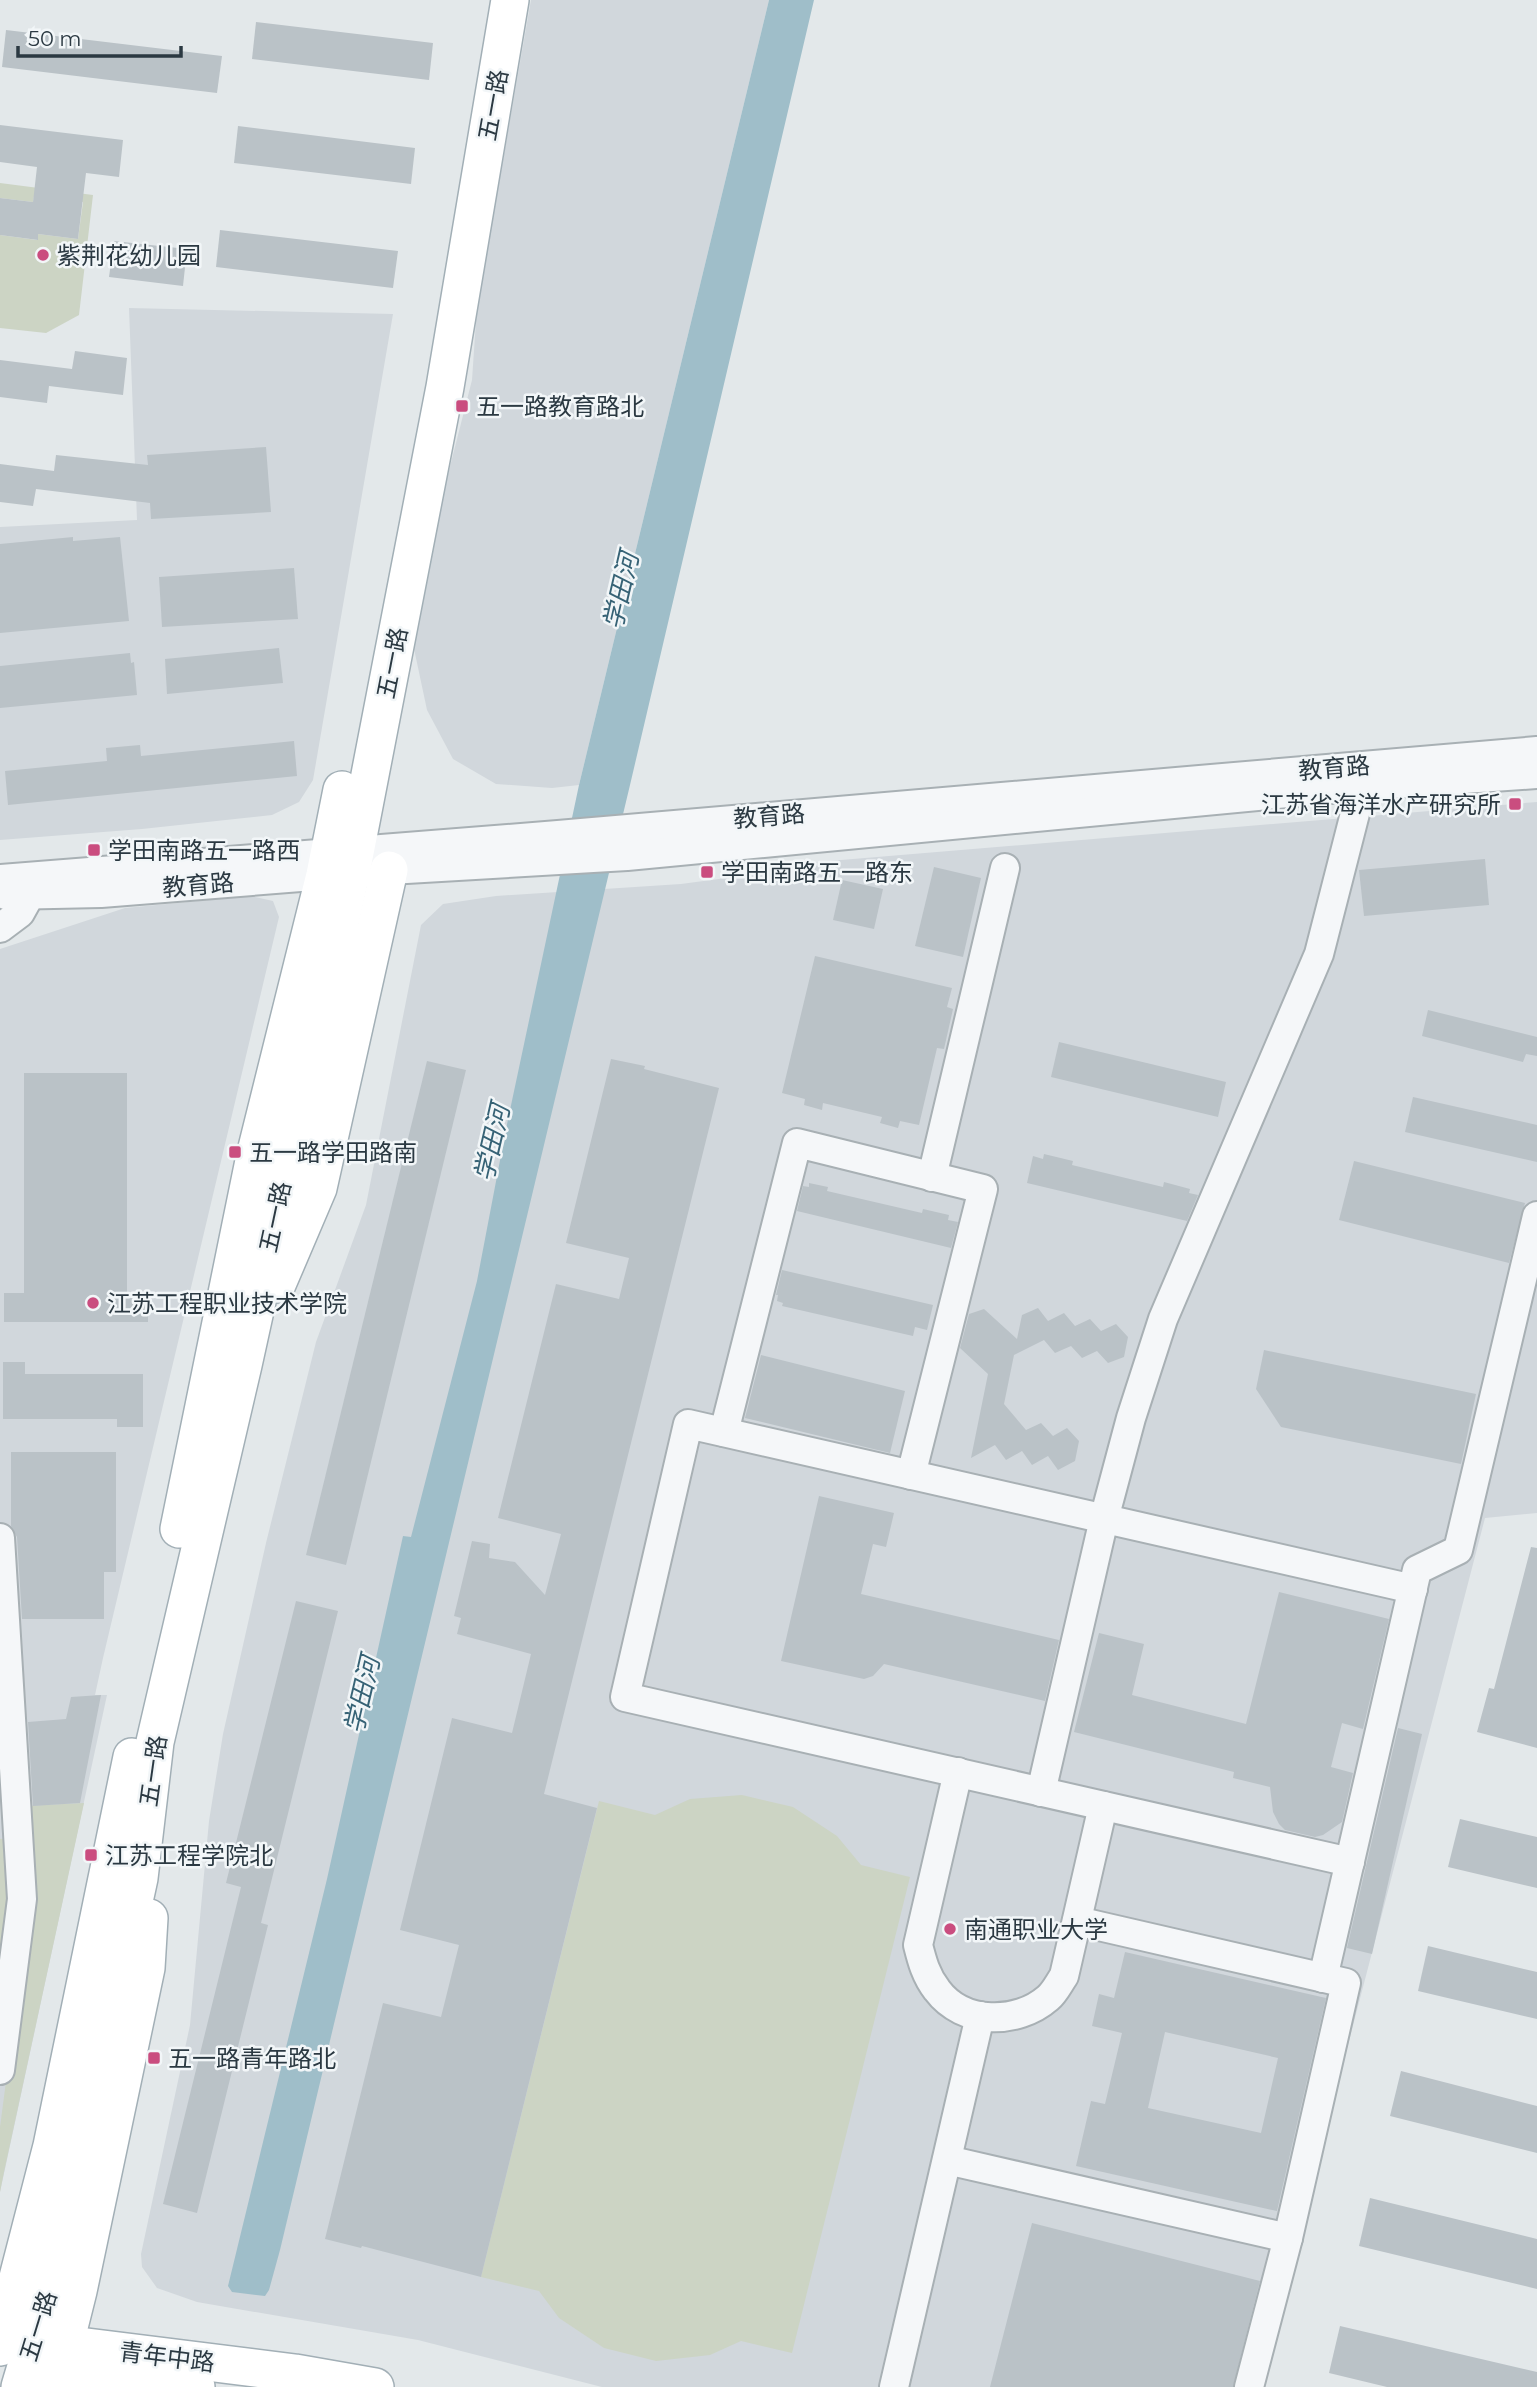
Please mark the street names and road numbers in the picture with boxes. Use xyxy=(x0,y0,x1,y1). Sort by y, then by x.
street label: 五一路 xyxy=(472,67,514,143)
street label: 五一路 xyxy=(371,625,413,701)
street label: 教育路 xyxy=(1297,750,1371,786)
street label: 教育路 xyxy=(732,798,806,834)
street label: 教育路 xyxy=(161,867,235,903)
street label: 五一路 xyxy=(253,1179,297,1255)
street label: 五一路 xyxy=(134,1733,172,1809)
street label: 五一路 xyxy=(14,2287,62,2365)
street label: 青年中路 xyxy=(118,2337,216,2377)

